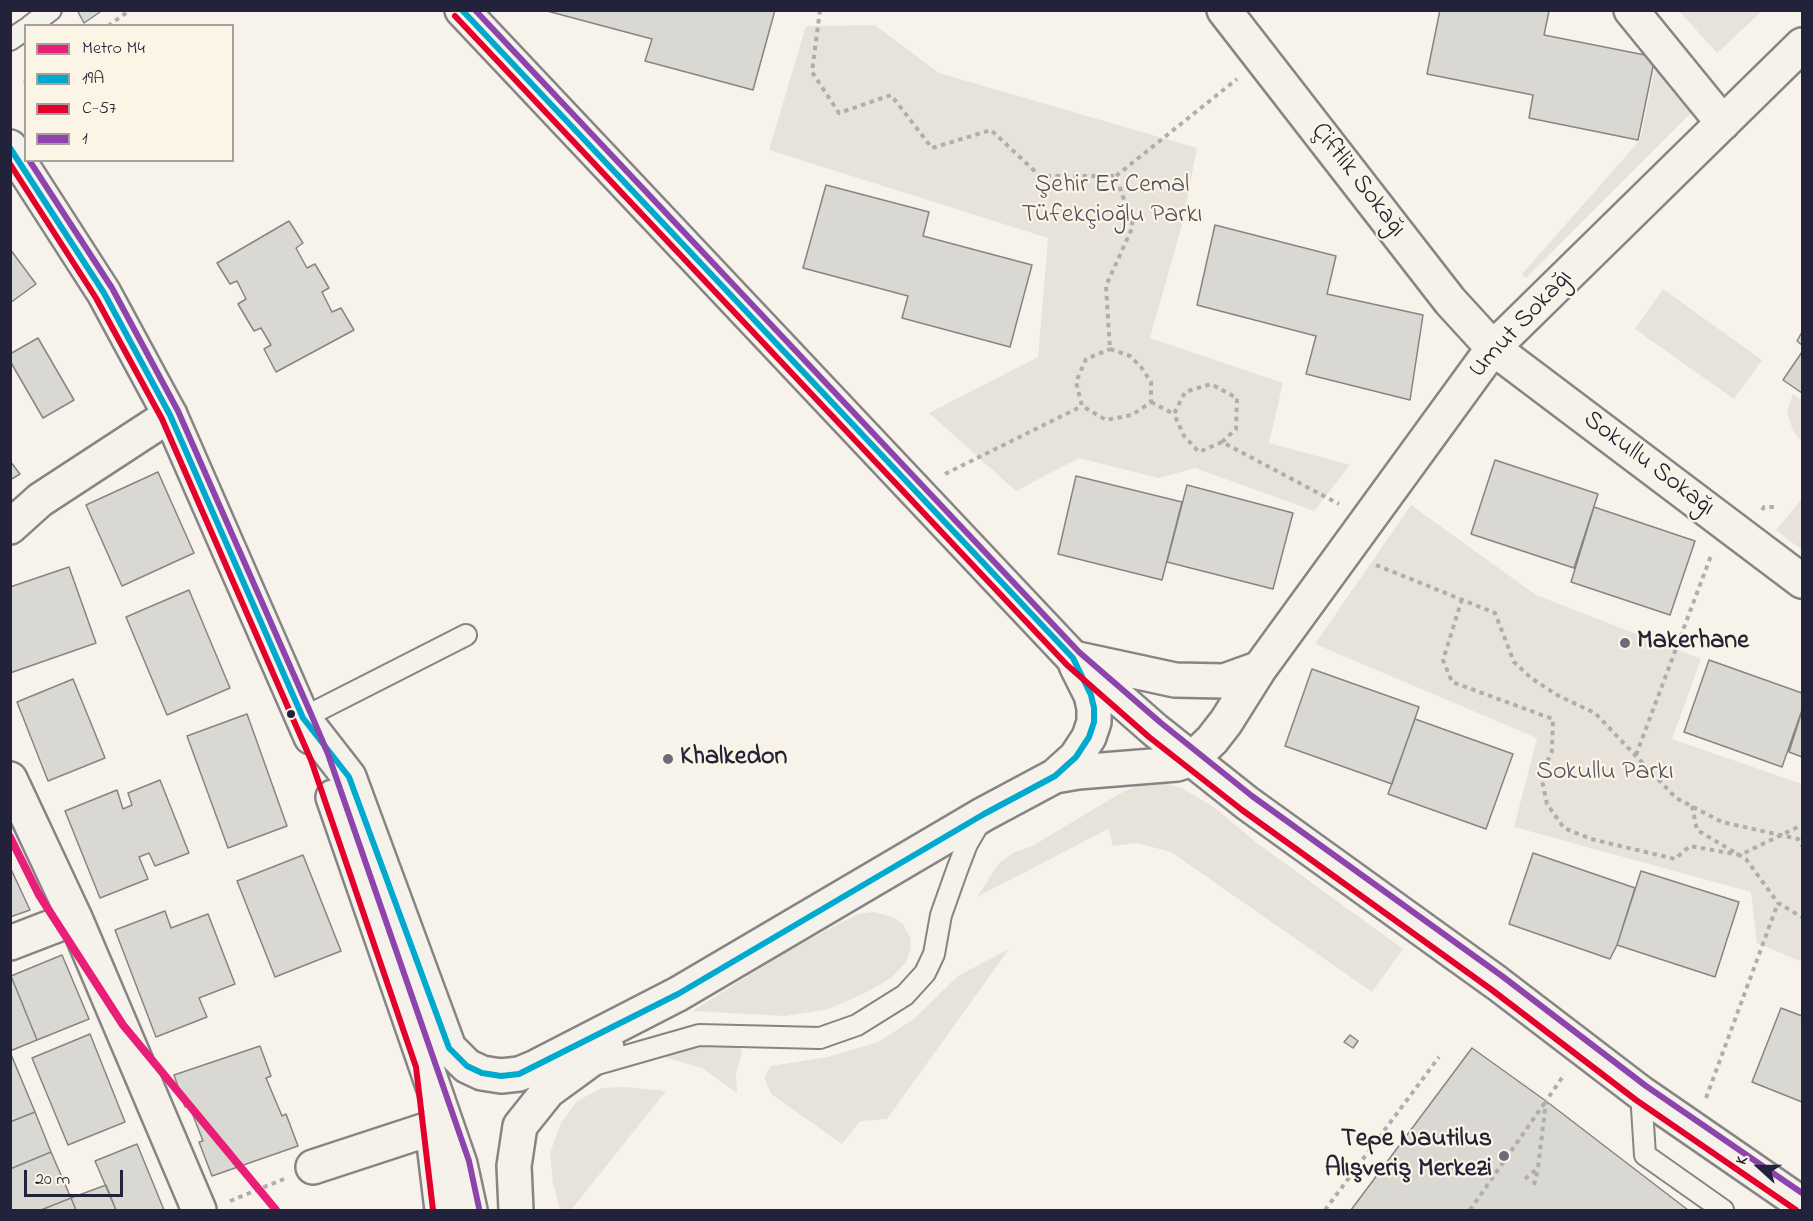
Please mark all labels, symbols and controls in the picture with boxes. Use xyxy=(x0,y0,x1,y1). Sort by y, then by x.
legend xyxy=(24,24,234,162)
text: Metro M4 xyxy=(82,36,145,62)
text: 19A xyxy=(82,66,104,92)
text: C-57 xyxy=(82,96,116,122)
street label: Çiftlik Sokağı xyxy=(1303,117,1411,245)
text: 1 xyxy=(82,126,88,152)
park label: Şehir Er Cemal Tüfekçioğlu Parkı xyxy=(1022,171,1202,232)
street label: Umut Sokağı xyxy=(1464,264,1580,386)
street label: Sokullu Sokağı xyxy=(1576,405,1720,525)
place label: Makerhane xyxy=(1637,627,1749,659)
marker: Makerhane xyxy=(1618,636,1632,650)
unlabelled marker xyxy=(285,708,297,720)
place label: Khalkedon xyxy=(680,743,787,775)
marker: Khalkedon xyxy=(661,752,675,766)
park label: Sokullu Parkı xyxy=(1536,758,1674,790)
place label: Tepe Nautilus Alışveriş Merkezi xyxy=(1325,1125,1492,1186)
north arrow xyxy=(1729,1137,1789,1197)
marker: Tepe Nautilus Alışveriş Merkezi xyxy=(1497,1149,1511,1163)
text: K xyxy=(1730,1153,1755,1168)
scale bar xyxy=(27,1158,126,1196)
text: 20 m xyxy=(35,1167,70,1193)

